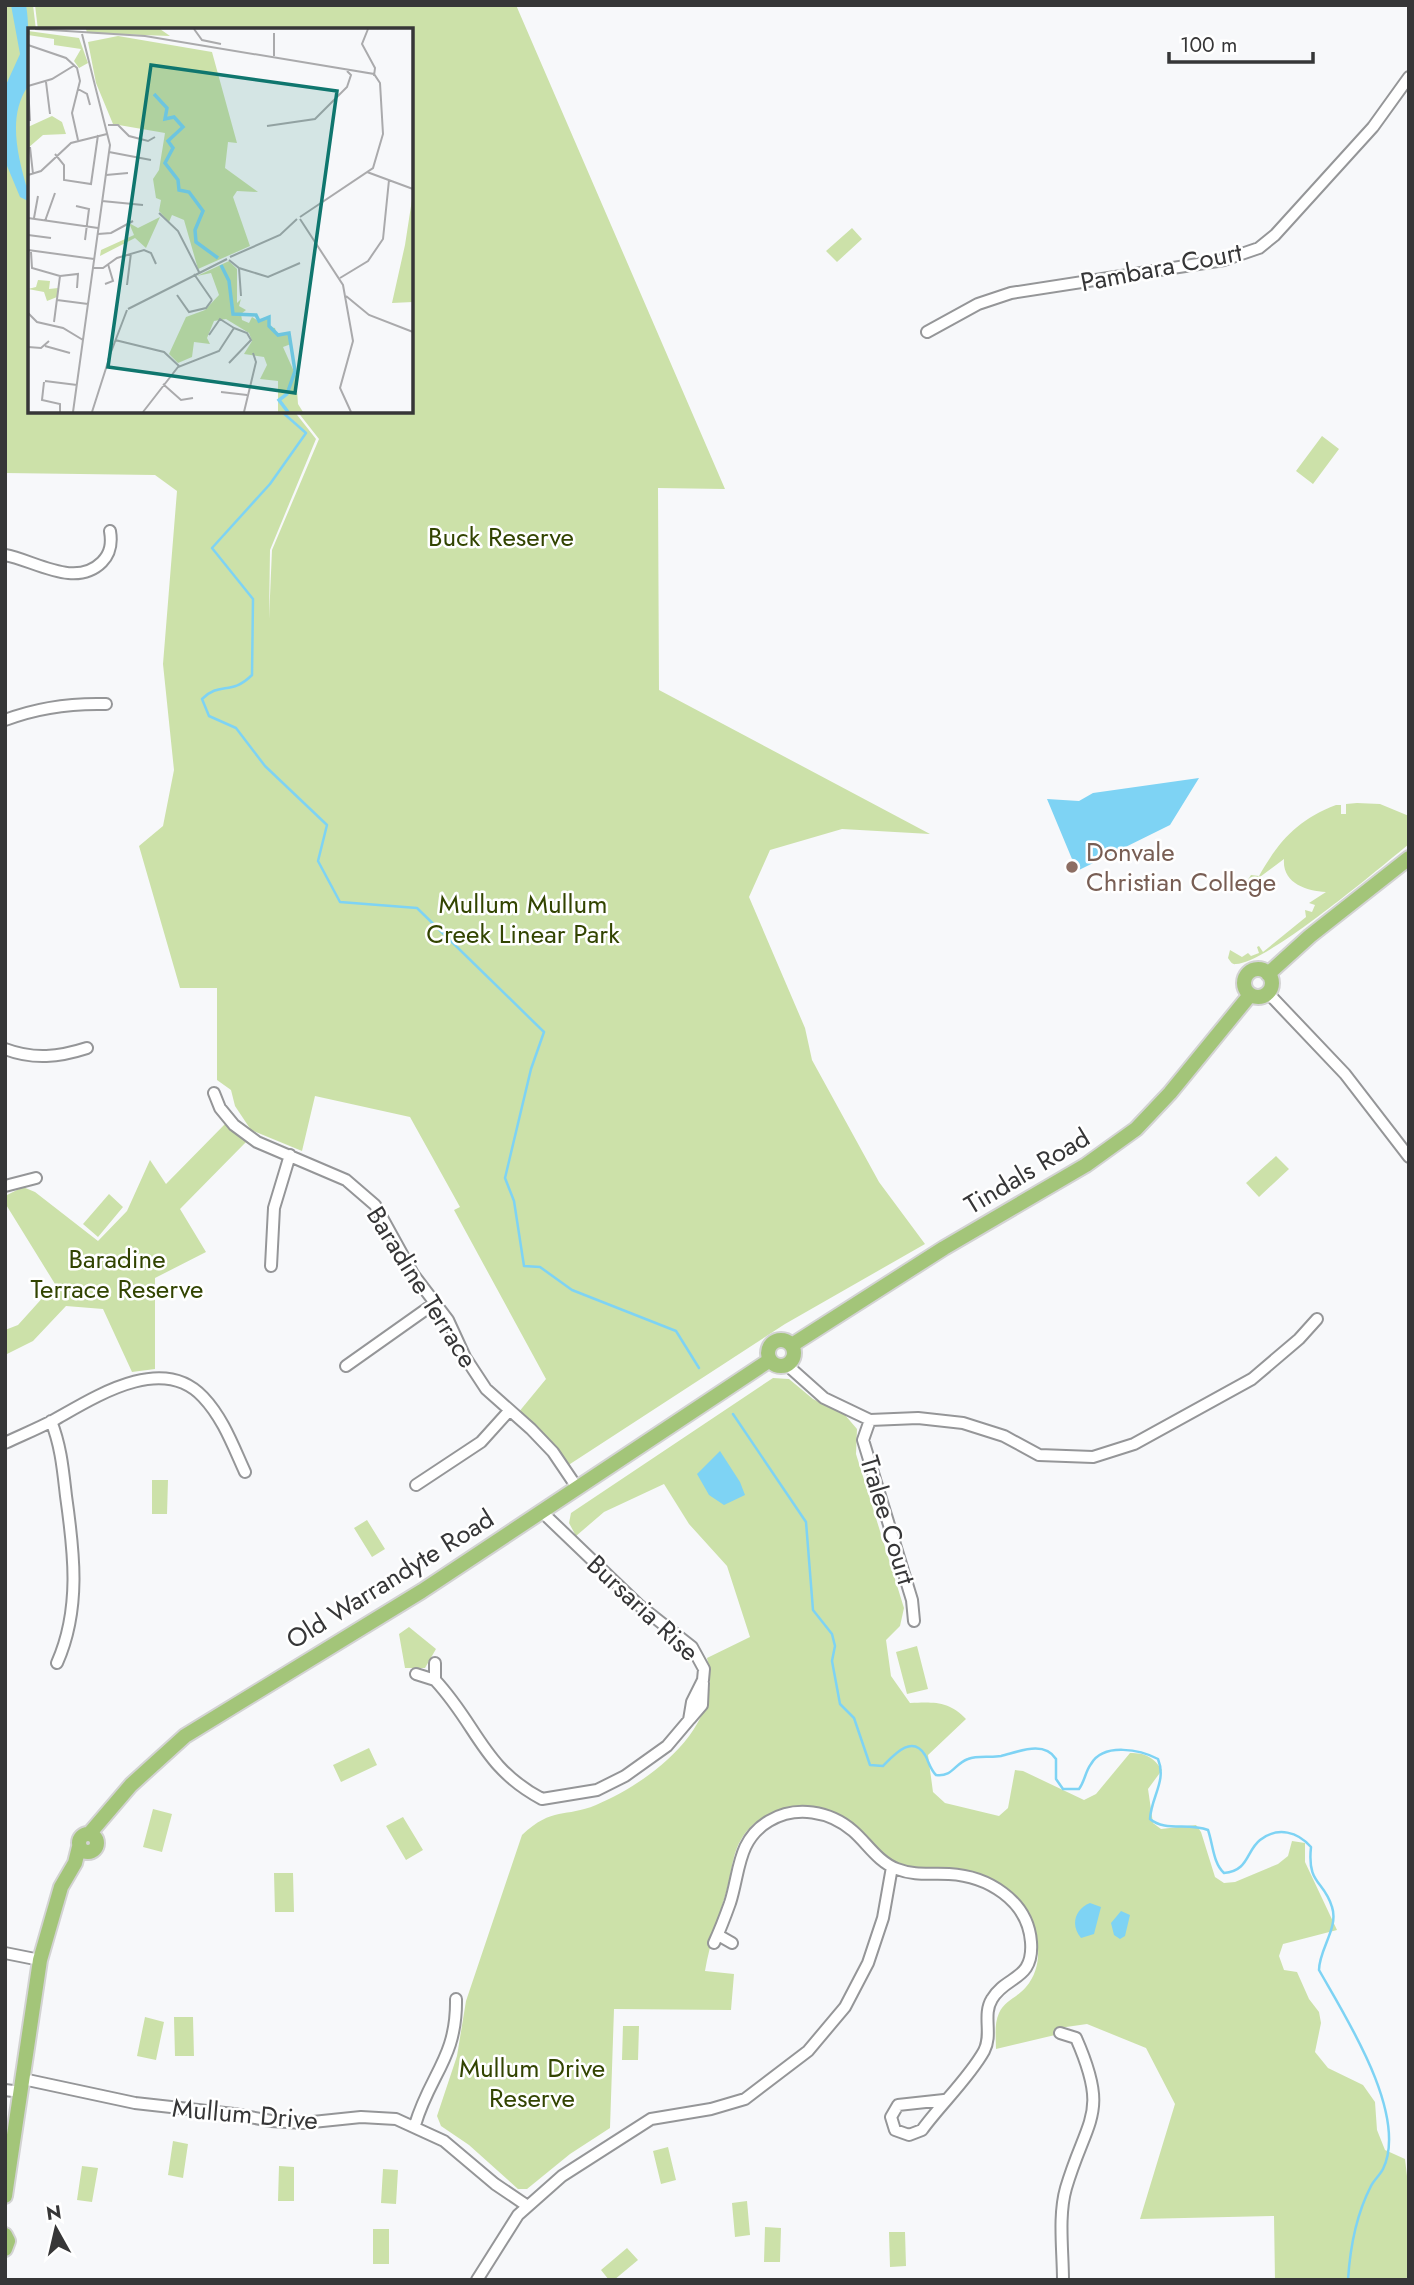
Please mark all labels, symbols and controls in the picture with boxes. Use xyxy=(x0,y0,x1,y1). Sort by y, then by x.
scale bar xyxy=(1169,21,1312,65)
inset map xyxy=(28,28,413,413)
text: 100 m xyxy=(1180,30,1237,60)
street label: Pambara Court xyxy=(1077,233,1246,301)
park label: Buck Reserve xyxy=(428,518,574,556)
place label: Donvale Christian College xyxy=(1086,833,1276,901)
marker: Donvale Christian College xyxy=(1064,859,1080,875)
park label: Mullum Mullum Creek Linear Park xyxy=(426,885,620,953)
street label: Tindals Road xyxy=(957,1119,1097,1223)
street label: Baradine Terrace xyxy=(357,1199,487,1375)
park label: Baradine Terrace Reserve xyxy=(31,1240,203,1308)
street label: Tralee Court xyxy=(850,1451,926,1590)
street label: Old Warrandyte Road xyxy=(279,1500,501,1658)
street label: Bursaria Rise xyxy=(578,1546,708,1670)
park label: Mullum Drive Reserve xyxy=(459,2049,605,2117)
street label: Mullum Drive xyxy=(171,2089,319,2139)
north arrow xyxy=(21,2194,91,2264)
text: N xyxy=(44,2198,63,2227)

